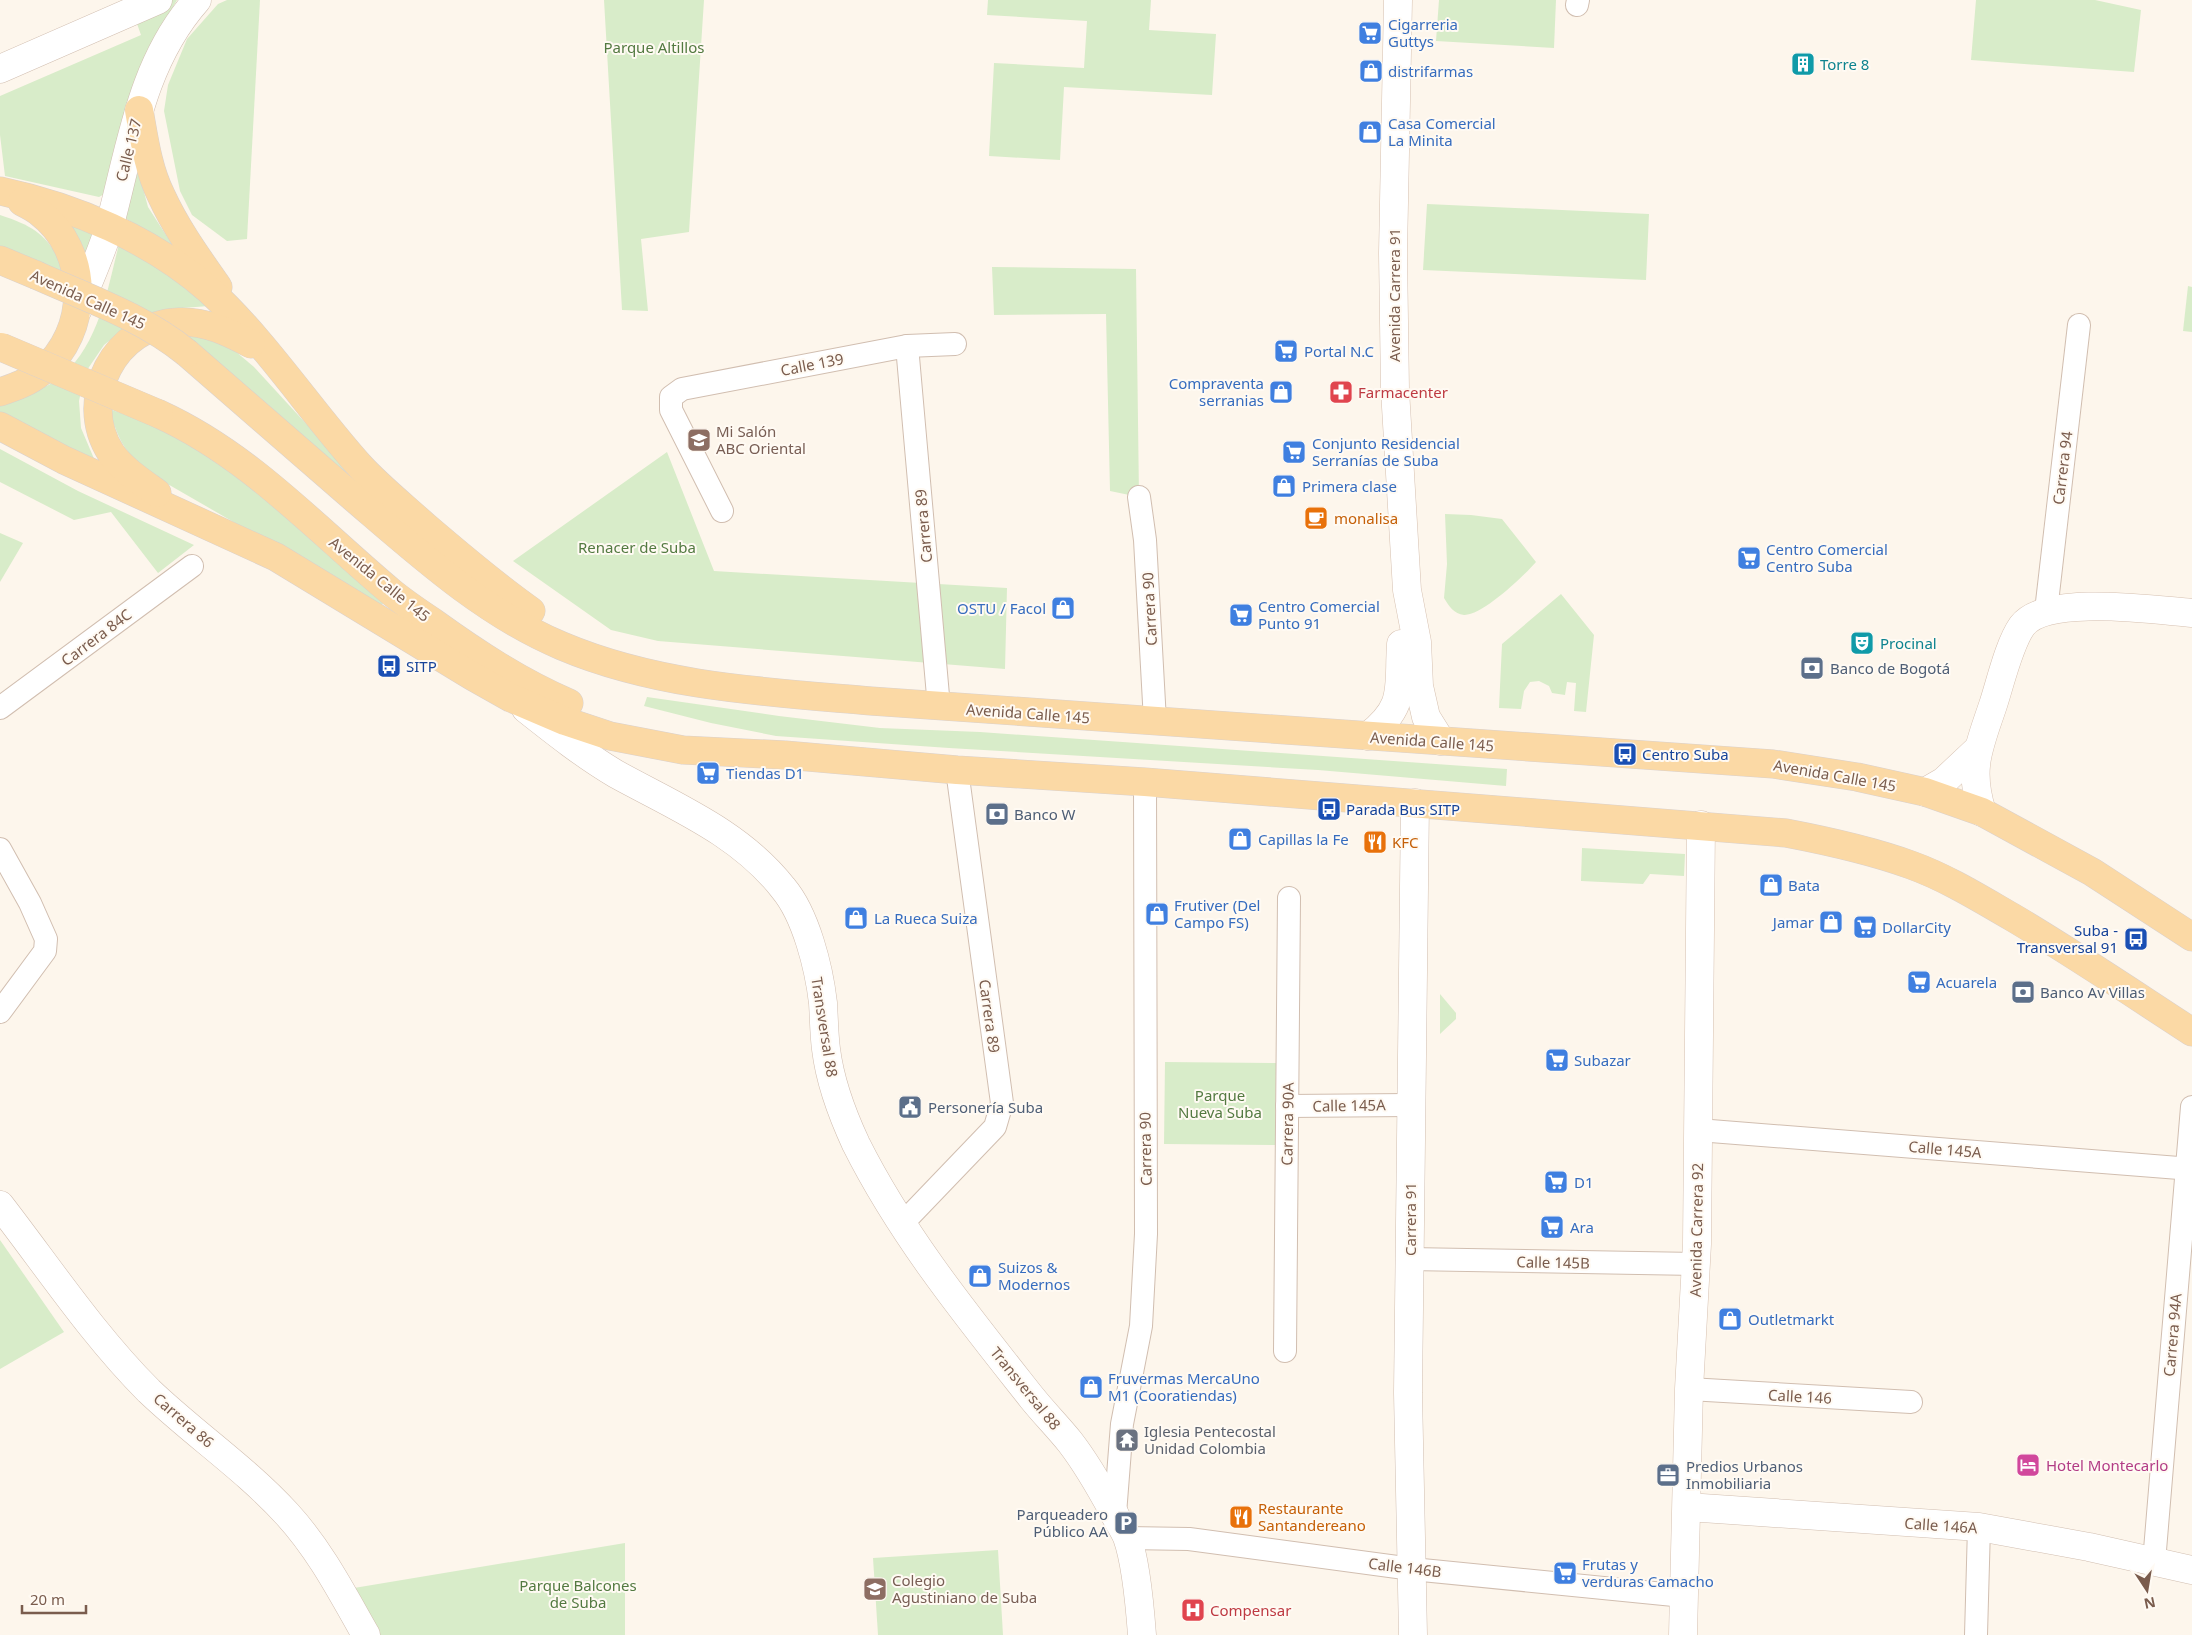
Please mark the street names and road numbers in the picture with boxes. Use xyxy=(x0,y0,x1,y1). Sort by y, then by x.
street label: Calle 137 xyxy=(111,117,145,183)
street label: Avenida Carrera 91 xyxy=(1384,228,1404,362)
street label: Avenida Calle 145 xyxy=(27,265,149,333)
street label: Calle 139 xyxy=(779,348,845,380)
street label: Carrera 94 xyxy=(2048,430,2076,506)
street label: Carrera 89 xyxy=(910,488,936,564)
street label: Avenida Calle 145 xyxy=(325,532,435,626)
street label: Carrera 90 xyxy=(1137,572,1161,646)
street label: Carrera 84C xyxy=(57,604,136,670)
street label: Avenida Calle 145 xyxy=(965,699,1091,727)
street label: Avenida Calle 145 xyxy=(1369,727,1495,755)
street label: Avenida Calle 145 xyxy=(1772,754,1898,796)
street label: Transversal 88 xyxy=(807,975,843,1079)
street label: Carrera 89 xyxy=(975,978,1005,1054)
street label: Carrera 90A xyxy=(1276,1082,1298,1166)
street label: Calle 145A xyxy=(1312,1094,1386,1116)
street label: Carrera 90 xyxy=(1134,1112,1156,1186)
street label: Calle 145A xyxy=(1908,1136,1983,1162)
street label: Avenida Carrera 92 xyxy=(1685,1163,1707,1297)
street label: Carrera 91 xyxy=(1400,1182,1420,1256)
street label: Calle 145B xyxy=(1516,1251,1590,1273)
street label: Carrera 94A xyxy=(2158,1292,2186,1377)
street label: Transversal 88 xyxy=(986,1342,1066,1434)
street label: Calle 146 xyxy=(1768,1384,1832,1408)
street label: Carrera 86 xyxy=(150,1388,218,1452)
street label: Calle 146A xyxy=(1904,1512,1979,1538)
street label: Calle 146B xyxy=(1367,1553,1443,1581)

